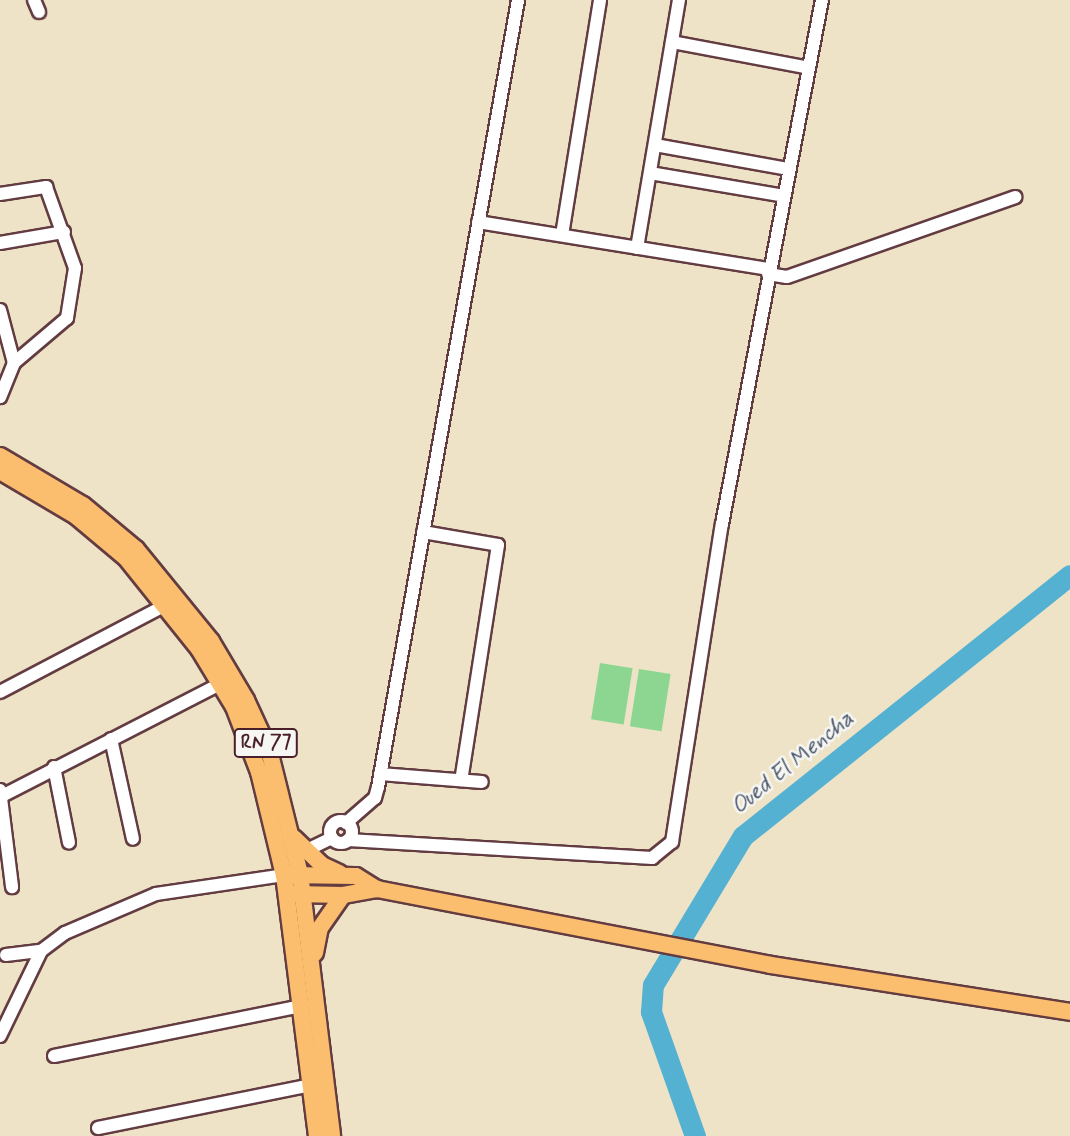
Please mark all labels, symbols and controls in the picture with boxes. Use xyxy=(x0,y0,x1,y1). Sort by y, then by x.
water label: Oued El Mencha xyxy=(725,704,861,822)
road number: RN 77 xyxy=(233,728,299,758)

